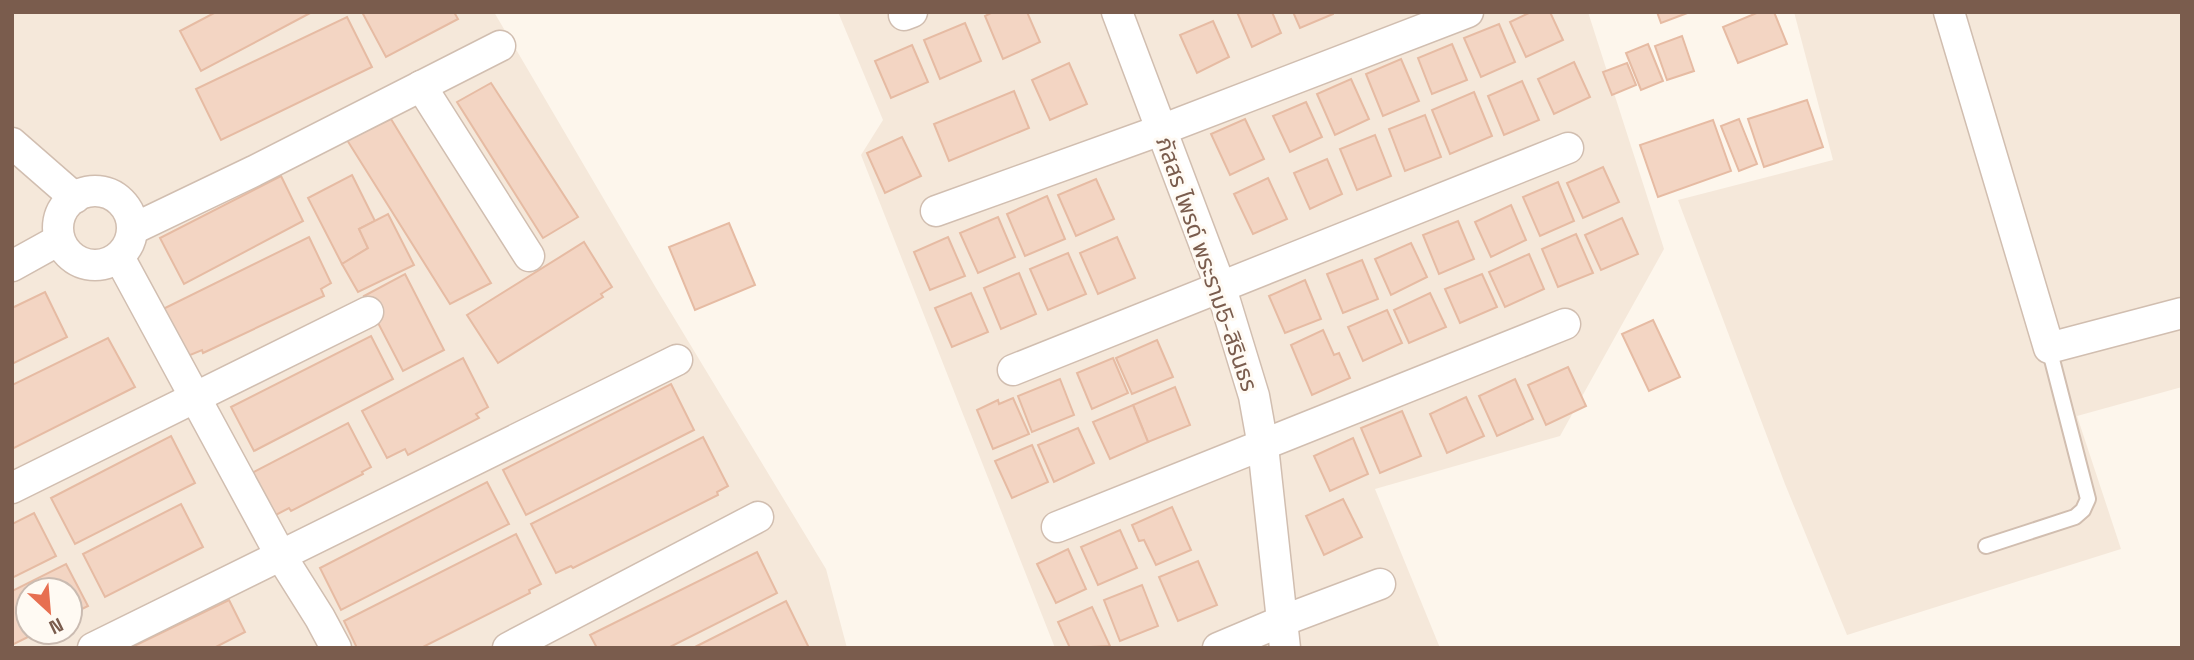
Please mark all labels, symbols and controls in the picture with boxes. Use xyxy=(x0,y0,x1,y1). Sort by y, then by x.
street label: ภัสสร ไพรด์ พระราม5-สิรินธร xyxy=(1149,133,1265,395)
north arrow xyxy=(14,576,84,646)
text: N xyxy=(45,612,67,640)

